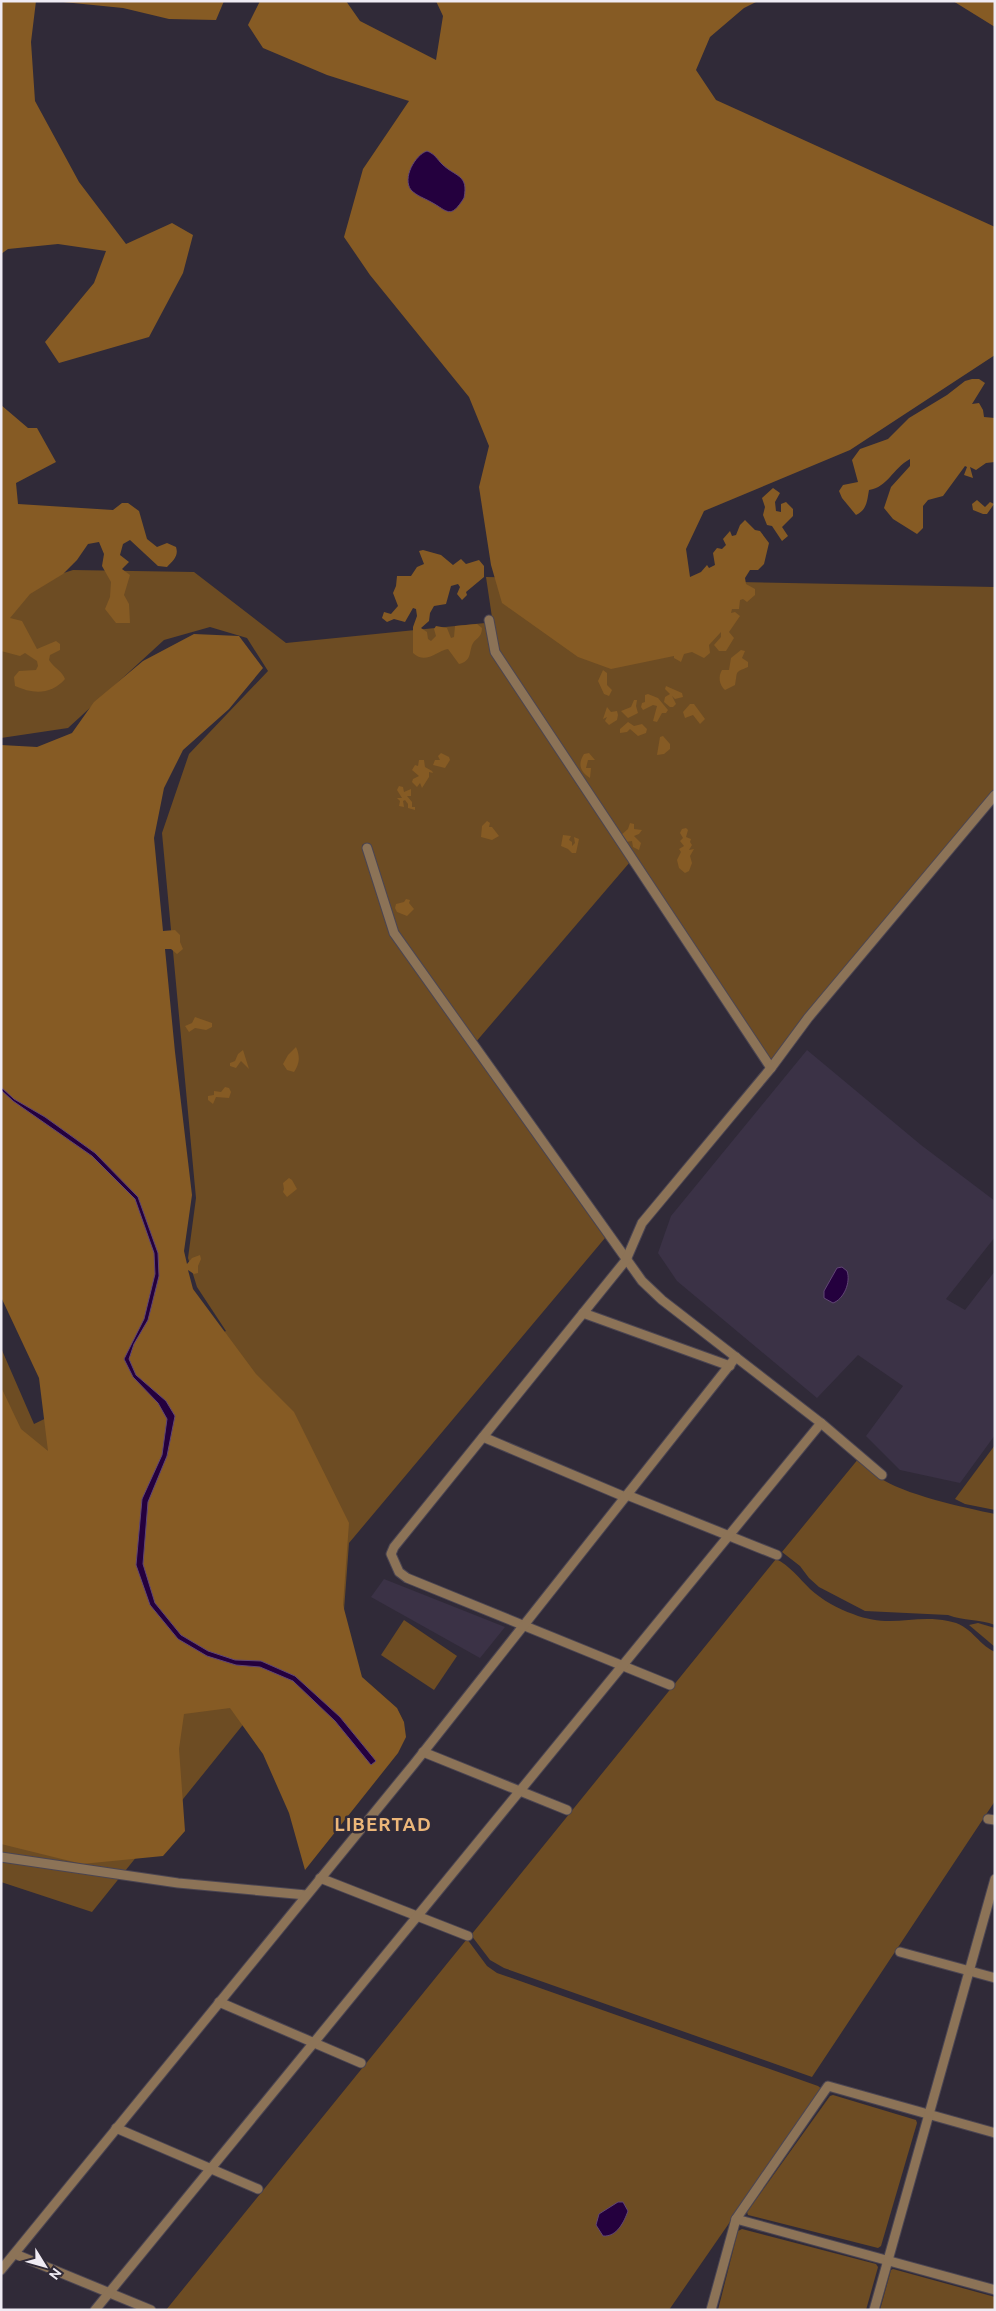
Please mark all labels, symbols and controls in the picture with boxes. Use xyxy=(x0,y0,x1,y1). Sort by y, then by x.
district label: LIBERTAD xyxy=(334,1813,432,1835)
north arrow xyxy=(20,2241,70,2291)
text: N xyxy=(46,2265,65,2283)

